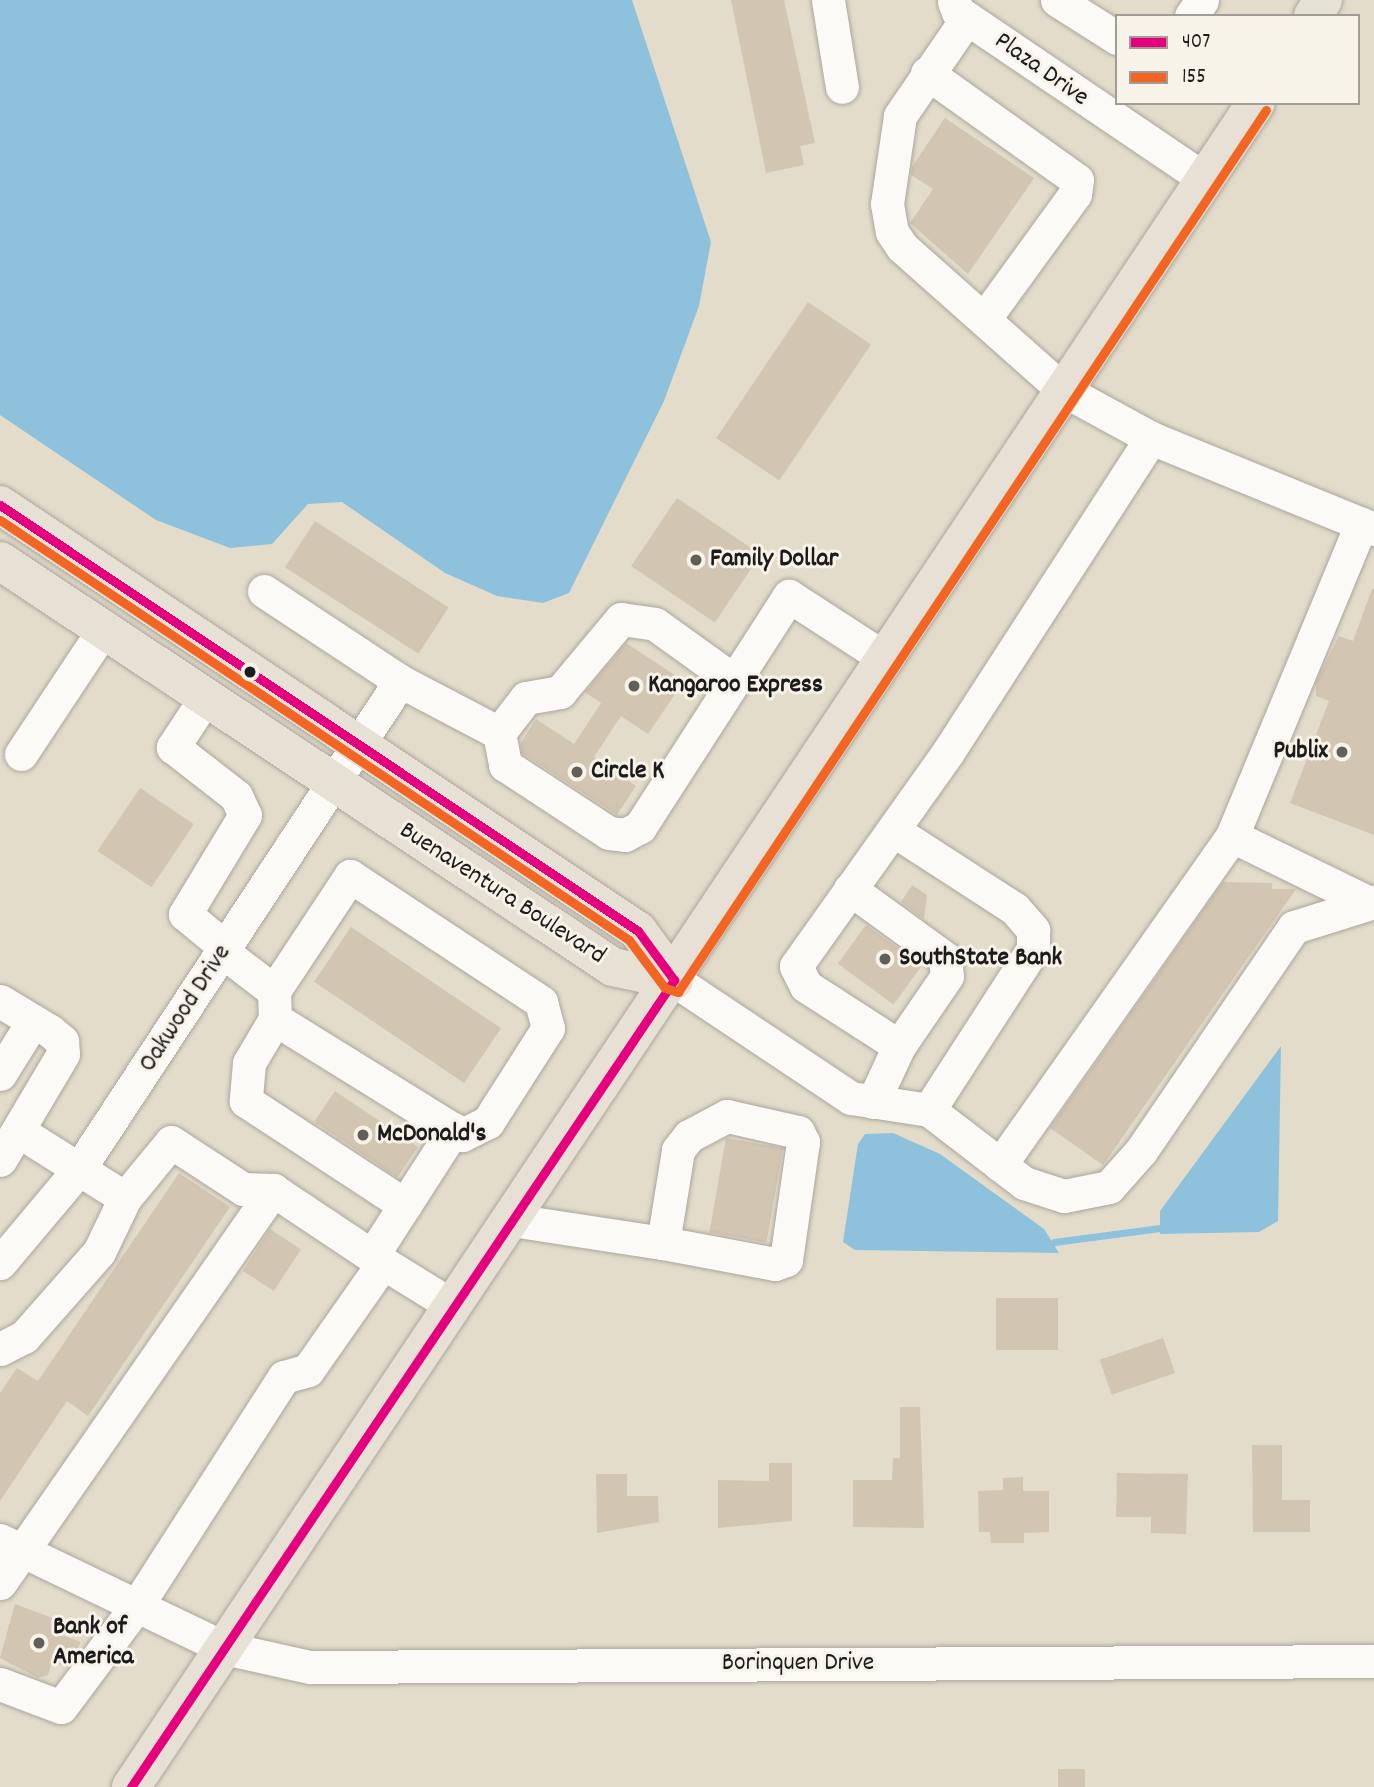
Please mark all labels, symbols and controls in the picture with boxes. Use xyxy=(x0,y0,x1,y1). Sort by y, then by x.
legend xyxy=(1115,14,1360,105)
street label: Plaza Drive xyxy=(988,26,1094,114)
text: 407 xyxy=(1182,28,1210,58)
text: 155 xyxy=(1182,63,1206,93)
place label: Family Dollar xyxy=(710,544,838,576)
marker: Family Dollar xyxy=(688,552,704,568)
unlabelled marker xyxy=(243,665,257,679)
place label: Kangaroo Express xyxy=(648,670,823,702)
marker: Kangaroo Express xyxy=(626,678,642,694)
place label: Publix xyxy=(1273,736,1328,768)
marker: Publix xyxy=(1334,744,1350,760)
place label: Circle K xyxy=(591,756,664,788)
marker: Circle K xyxy=(569,764,585,780)
street label: Buenaventura Boulevard xyxy=(393,816,611,972)
street label: Oakwood Drive xyxy=(133,939,239,1079)
place label: SouthState Bank xyxy=(899,943,1062,975)
marker: SouthState Bank xyxy=(877,951,893,967)
place label: McDonald's xyxy=(377,1119,486,1151)
marker: McDonald's xyxy=(355,1127,371,1143)
place label: Bank of America xyxy=(53,1612,134,1674)
marker: Bank of America xyxy=(31,1635,47,1651)
street label: Borinquen Drive xyxy=(722,1648,874,1680)

